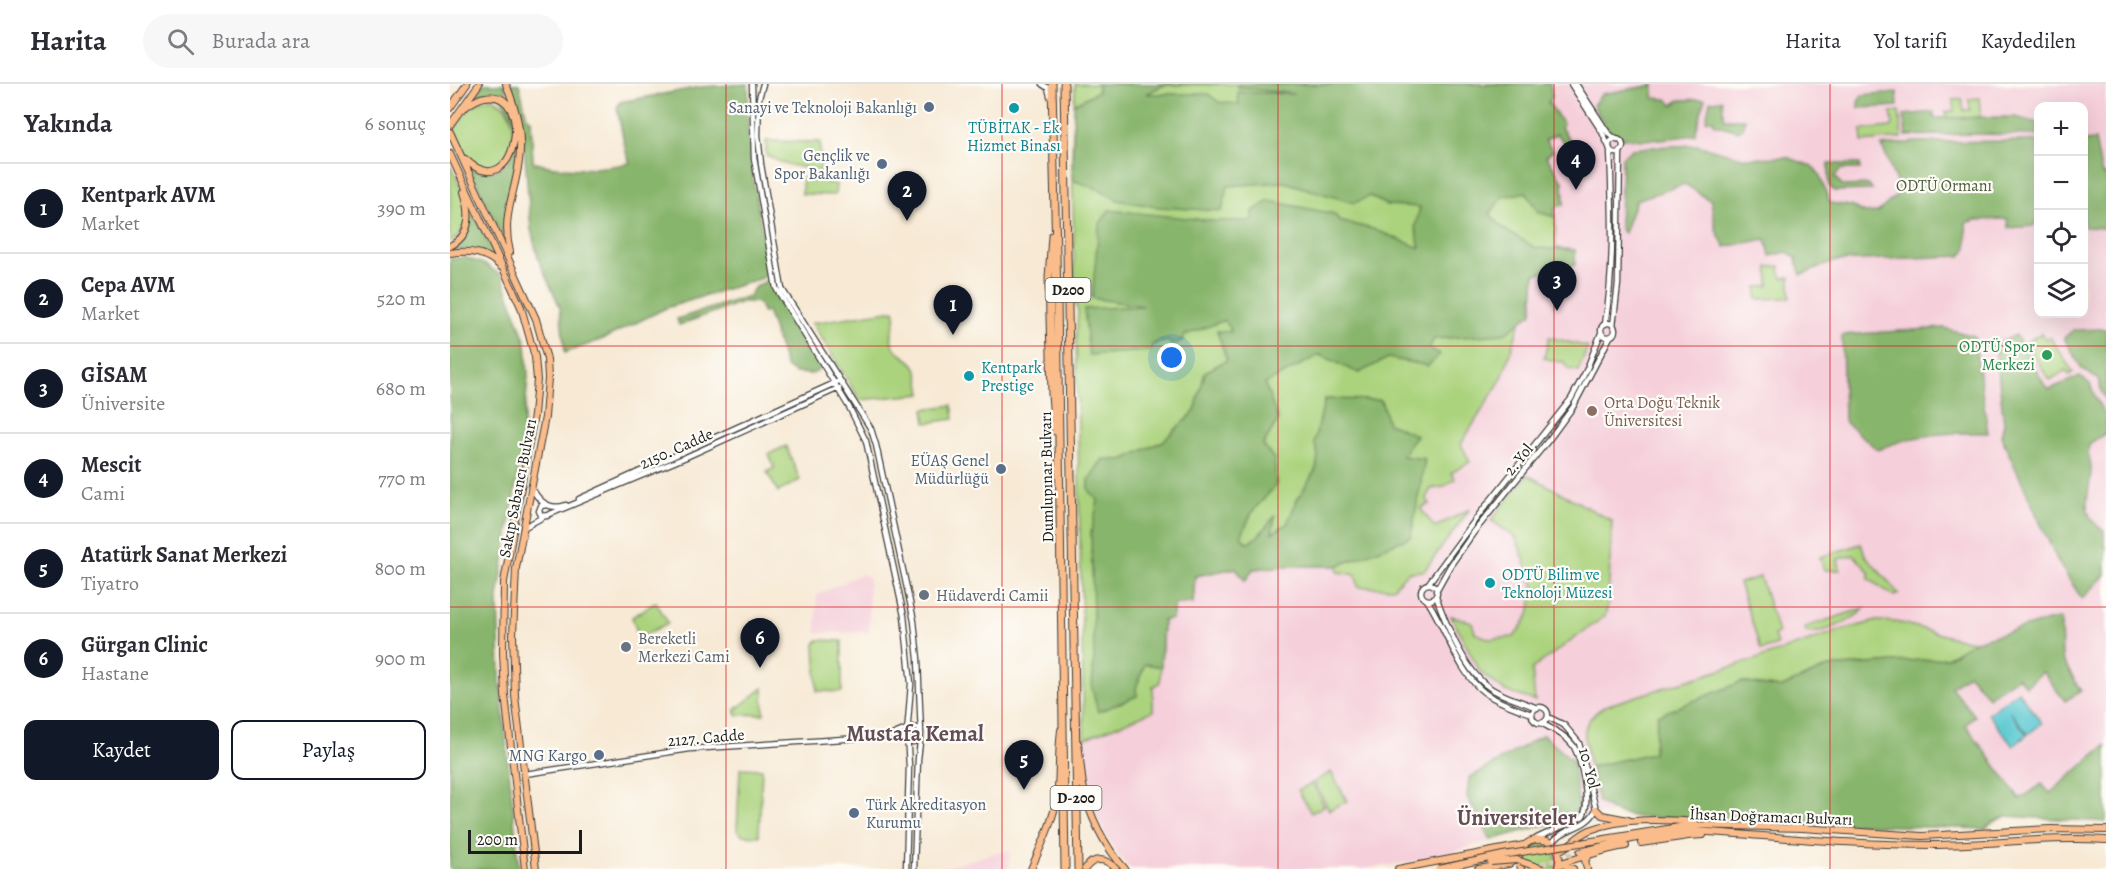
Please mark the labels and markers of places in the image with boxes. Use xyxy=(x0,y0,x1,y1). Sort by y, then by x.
place label: Sanayi ve Teknoloji Bakanlığı xyxy=(728,97,917,119)
marker: Sanayi ve Teknoloji Bakanlığı xyxy=(922,100,936,114)
marker: TÜBİTAK - Ek Hizmet Binası xyxy=(1007,101,1021,115)
place label: TÜBİTAK - Ek Hizmet Binası xyxy=(967,117,1061,157)
pin: 4 xyxy=(1556,141,1596,190)
place label: Gençlik ve Spor Bakanlığı xyxy=(774,145,870,185)
marker: Gençlik ve Spor Bakanlığı xyxy=(875,157,889,171)
pin: 2 xyxy=(888,172,926,221)
pin: 3 xyxy=(1538,262,1576,311)
pin: 1 xyxy=(934,286,972,335)
place label: ODTÜ Spor Merkezi xyxy=(1959,336,2035,376)
marker: ODTÜ Spor Merkezi xyxy=(2040,348,2054,362)
place label: Kentpark Prestige xyxy=(981,357,1042,397)
marker: Kentpark Prestige xyxy=(962,369,976,383)
place label: Orta Doğu Teknik Üniversitesi xyxy=(1604,392,1720,432)
marker: Orta Doğu Teknik Üniversitesi xyxy=(1585,404,1599,418)
place label: EÜAŞ Genel Müdürlüğü xyxy=(910,450,989,490)
marker: EÜAŞ Genel Müdürlüğü xyxy=(994,462,1008,476)
place label: ODTÜ Bilim ve Teknoloji Müzesi xyxy=(1502,564,1613,604)
marker: ODTÜ Bilim ve Teknoloji Müzesi xyxy=(1483,576,1497,590)
place label: Hüdaverdi Camii xyxy=(936,585,1049,607)
marker: Hüdaverdi Camii xyxy=(917,588,931,602)
pin: 6 xyxy=(740,618,780,668)
place label: Bereketli Merkezi Cami xyxy=(638,628,730,668)
marker: Bereketli Merkezi Cami xyxy=(619,640,633,654)
pin: 5 xyxy=(1004,740,1044,790)
place label: MNG Kargo xyxy=(509,745,587,767)
marker: MNG Kargo xyxy=(592,748,606,762)
place label: Türk Akreditasyon Kurumu xyxy=(866,794,986,834)
marker: Türk Akreditasyon Kurumu xyxy=(847,806,861,820)

